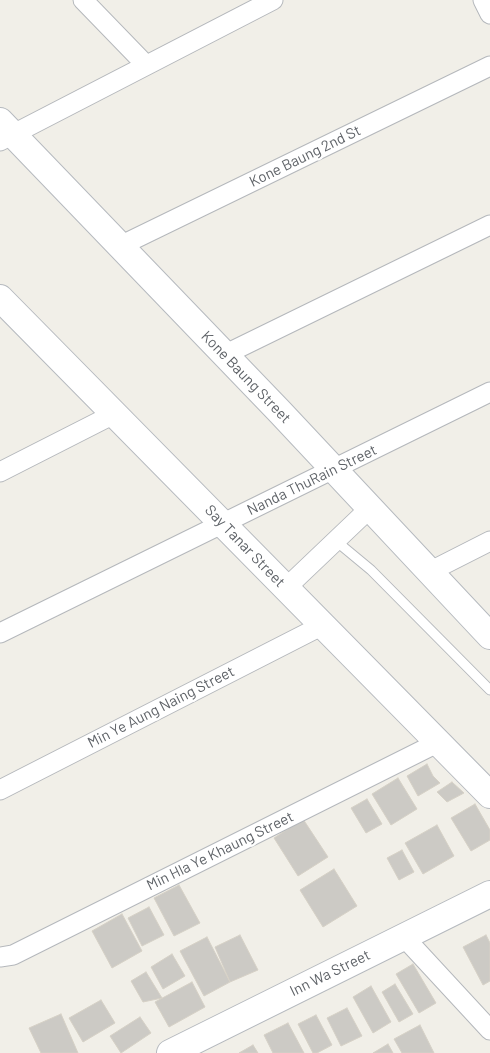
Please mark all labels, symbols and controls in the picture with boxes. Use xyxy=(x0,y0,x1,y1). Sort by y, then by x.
street label: Kone Baung 2nd St xyxy=(246,121,364,191)
street label: Kone Baung Street xyxy=(197,327,295,427)
street label: Nanda ThuRain Street xyxy=(244,441,380,519)
street label: Say Tanar Street xyxy=(201,501,289,591)
street label: Min Ye Aung Naing Street xyxy=(85,662,237,752)
street label: Min Hla Ye Khaung Street xyxy=(144,808,296,894)
street label: Inn Wa Street xyxy=(287,946,373,1000)

